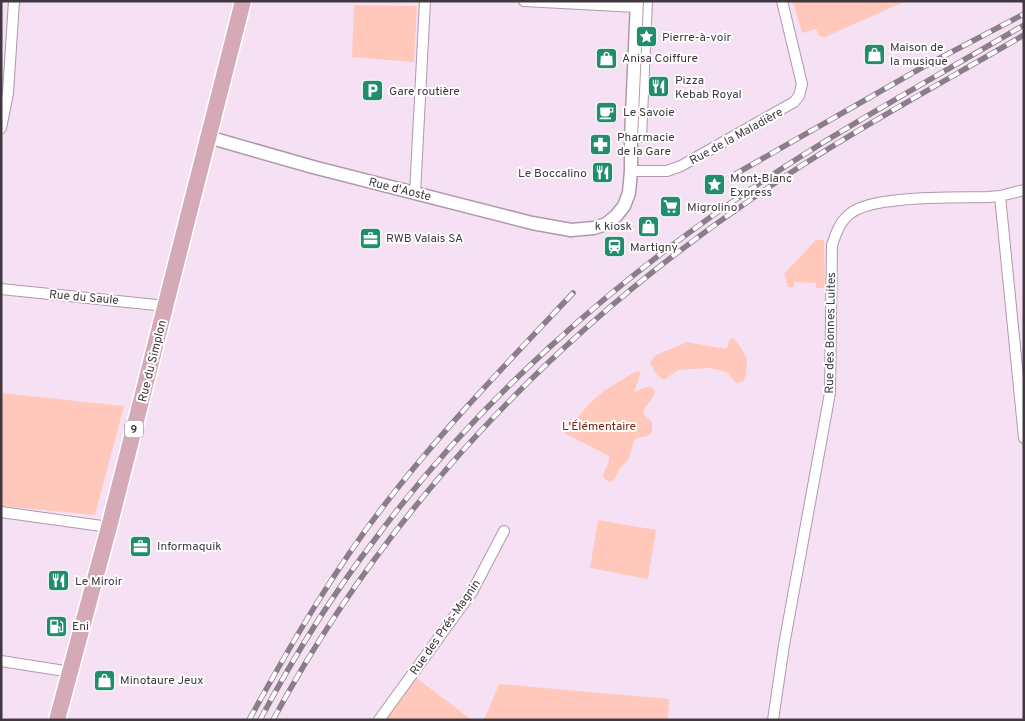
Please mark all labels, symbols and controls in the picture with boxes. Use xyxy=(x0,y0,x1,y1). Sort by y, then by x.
place icon: Pierre-à-voir xyxy=(634,25,658,49)
place label: Pierre-à-voir xyxy=(662,30,731,46)
place label: Maison de la musique xyxy=(890,40,948,70)
shop icon: Maison de la musique xyxy=(862,42,886,66)
shop icon: Anisa Coiffure xyxy=(594,46,618,70)
place label: Anisa Coiffure xyxy=(622,51,698,67)
place label: Pizza Kebab Royal xyxy=(675,73,742,103)
restaurant icon: Pizza Kebab Royal xyxy=(647,75,671,99)
parking icon: Gare routière xyxy=(361,79,385,103)
place label: Gare routière xyxy=(389,84,460,100)
cafe icon: Le Savoie xyxy=(595,100,619,124)
place label: Le Savoie xyxy=(623,105,675,121)
street label: Rue de la Maladière xyxy=(687,105,786,169)
place label: Pharmacie de la Gare xyxy=(617,130,675,160)
pharmacy icon: Pharmacie de la Gare xyxy=(589,132,613,156)
restaurant icon: Le Boccalino xyxy=(591,161,615,185)
place label: Le Boccalino xyxy=(518,166,587,182)
place label: Mont-Blanc Express xyxy=(730,171,792,201)
place icon: Mont-Blanc Express xyxy=(702,173,726,197)
street label: Rue d'Aoste xyxy=(367,174,433,205)
supermarket icon: Migrolino xyxy=(659,195,683,219)
place label: Migrolino xyxy=(687,200,738,216)
shop icon: k kiosk xyxy=(636,214,660,238)
place label: k kiosk xyxy=(595,219,632,235)
office icon: RWB Valais SA xyxy=(358,226,382,250)
place label: RWB Valais SA xyxy=(386,231,463,247)
station icon: Martigny xyxy=(602,235,626,259)
place label: Martigny xyxy=(630,240,678,256)
street label: Rue des Bonnes Luites xyxy=(822,272,840,394)
street label: Rue du Saule xyxy=(48,287,119,309)
street label: Rue du Simplon xyxy=(135,319,171,404)
park label: L'Élémentaire xyxy=(562,419,636,435)
road number: 9 xyxy=(125,420,143,438)
office icon: Informaquik xyxy=(129,534,153,558)
place label: Informaquik xyxy=(157,539,222,555)
restaurant icon: Le Miroir xyxy=(47,569,71,593)
place label: Le Miroir xyxy=(75,574,123,590)
street label: Rue des Prés-Magnin xyxy=(407,577,485,679)
fuel station icon: Eni xyxy=(44,614,68,638)
place label: Eni xyxy=(72,619,89,635)
shop icon: Minotaure Jeux xyxy=(92,668,116,692)
place label: Minotaure Jeux xyxy=(120,673,203,689)

